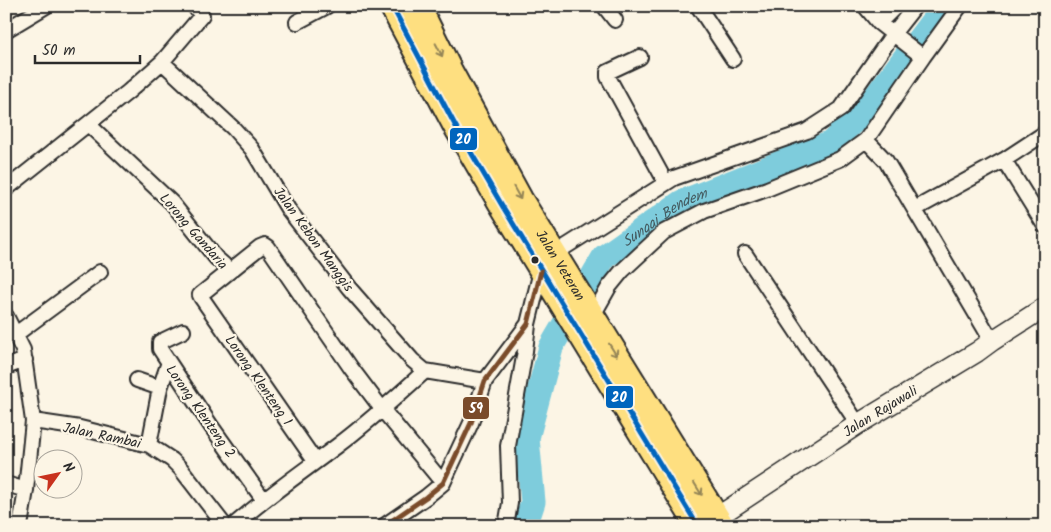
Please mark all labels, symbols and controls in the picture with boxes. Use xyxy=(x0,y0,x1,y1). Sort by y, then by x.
scale bar xyxy=(35,32,140,64)
text: 50 m xyxy=(42,39,76,63)
one-way arrow xyxy=(435,42,444,57)
line badge: 20 xyxy=(449,127,478,151)
text: 20 xyxy=(455,129,471,151)
street label: Jalan Kebon Manggis xyxy=(267,182,359,297)
water label: Sungai Bendem xyxy=(617,182,712,254)
one-way arrow xyxy=(512,185,522,200)
street label: Lorong Gandaria xyxy=(154,188,233,275)
street label: Jalan Veteran xyxy=(529,226,590,306)
unlabelled marker xyxy=(530,255,540,265)
street label: Lorong Klenteng 1 xyxy=(219,331,298,430)
one-way arrow xyxy=(608,343,618,357)
street label: Lorong Klenteng 2 xyxy=(160,360,241,463)
street label: Jalan Rajawali xyxy=(839,380,923,443)
line badge: 20 xyxy=(605,385,634,409)
text: 20 xyxy=(611,387,627,409)
line badge: 59 xyxy=(462,396,490,420)
text: 59 xyxy=(468,398,483,420)
street label: Jalan Rambai xyxy=(61,417,144,455)
north arrow xyxy=(32,450,82,500)
text: N xyxy=(56,458,80,477)
one-way arrow xyxy=(694,481,704,495)

